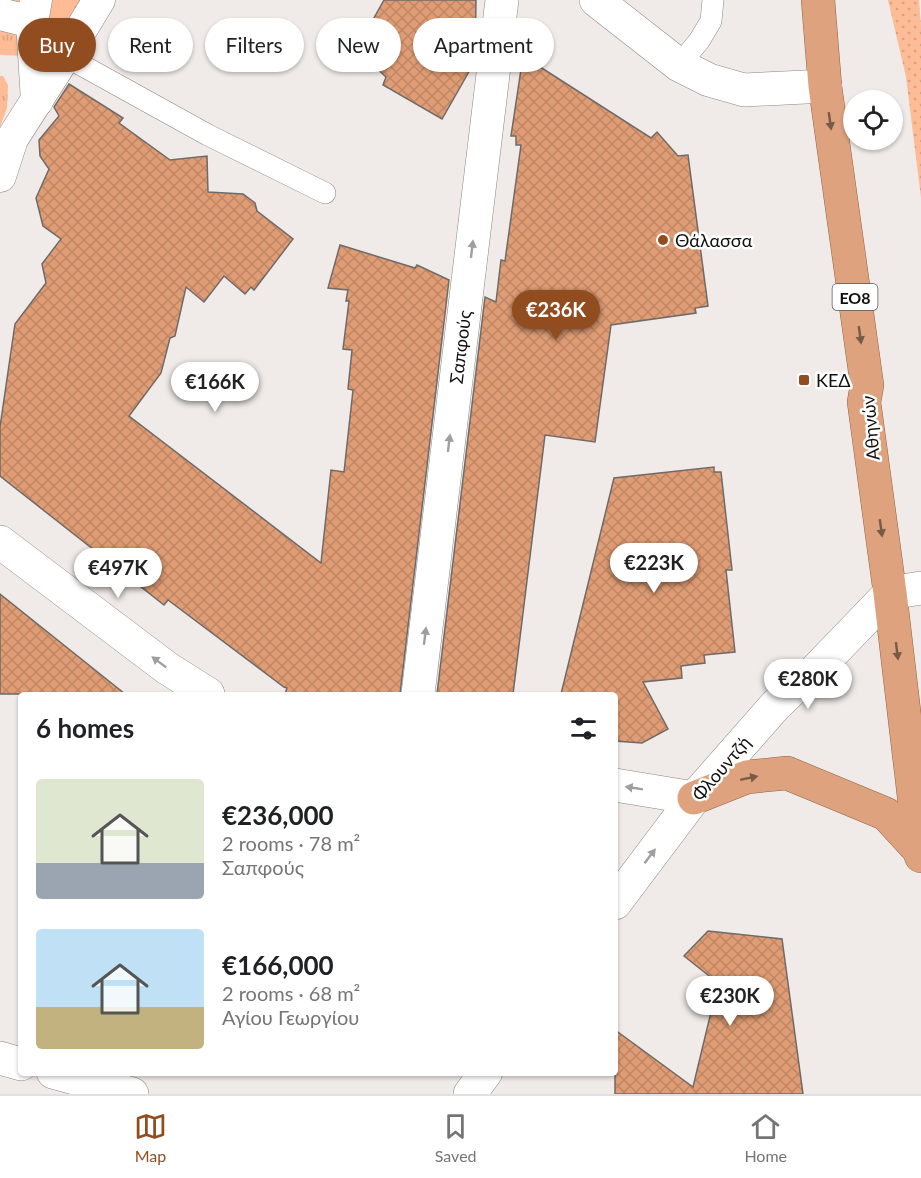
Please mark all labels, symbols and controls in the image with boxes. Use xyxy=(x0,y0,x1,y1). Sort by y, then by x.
chip: Buy xyxy=(18,18,96,72)
chip: Rent xyxy=(108,18,193,72)
chip: Filters xyxy=(205,18,304,72)
chip: New xyxy=(316,18,401,72)
chip: Apartment xyxy=(413,18,554,72)
map controls xyxy=(843,90,903,150)
button: locate xyxy=(843,90,903,150)
one-way arrow xyxy=(825,111,834,130)
place label: Θάλασσα xyxy=(675,229,753,251)
marker: Θάλασσα xyxy=(656,233,670,247)
one-way arrow xyxy=(468,240,477,259)
road number: ΕΟ8 xyxy=(832,284,878,310)
pin: €236K xyxy=(514,290,598,341)
text: €236K xyxy=(526,297,586,321)
street label: Σαπφούς xyxy=(445,308,475,385)
one-way arrow xyxy=(855,325,864,344)
pin: €166K xyxy=(173,362,257,413)
text: €166K xyxy=(185,369,245,393)
place label: ΚΕΔ xyxy=(816,369,851,391)
marker: ΚΕΔ xyxy=(797,373,811,387)
street label: Αθηνών xyxy=(856,395,884,461)
one-way arrow xyxy=(444,433,453,452)
one-way arrow xyxy=(877,519,886,538)
pin: €223K xyxy=(612,543,696,594)
pin: €497K xyxy=(76,548,160,599)
text: €223K xyxy=(624,550,684,574)
text: €497K xyxy=(88,555,148,579)
one-way arrow xyxy=(420,627,430,646)
one-way arrow xyxy=(892,642,902,661)
one-way arrow xyxy=(151,656,167,668)
pin: €280K xyxy=(766,659,850,710)
text: €280K xyxy=(778,666,838,690)
text: 6 homes xyxy=(36,712,134,744)
icon: filters xyxy=(567,712,600,745)
street label: Φλουντζή xyxy=(687,731,755,805)
one-way arrow xyxy=(740,772,758,782)
one-way arrow xyxy=(624,784,643,793)
text: €236,000 xyxy=(222,799,334,831)
icon: home xyxy=(84,803,156,875)
text: 2 rooms · 78 m² xyxy=(222,831,360,855)
one-way arrow xyxy=(644,848,657,864)
text: Σαπφούς xyxy=(222,855,304,879)
text: €166,000 xyxy=(222,949,334,981)
icon: home xyxy=(84,953,156,1025)
pin: €230K xyxy=(688,976,772,1027)
text: 2 rooms · 68 m² xyxy=(222,981,360,1005)
text: €230K xyxy=(700,983,760,1007)
text: Αγίου Γεωργίου xyxy=(222,1005,359,1029)
tab: Map xyxy=(134,1110,167,1165)
tab: Saved xyxy=(435,1110,477,1165)
tab: Home xyxy=(744,1110,787,1165)

